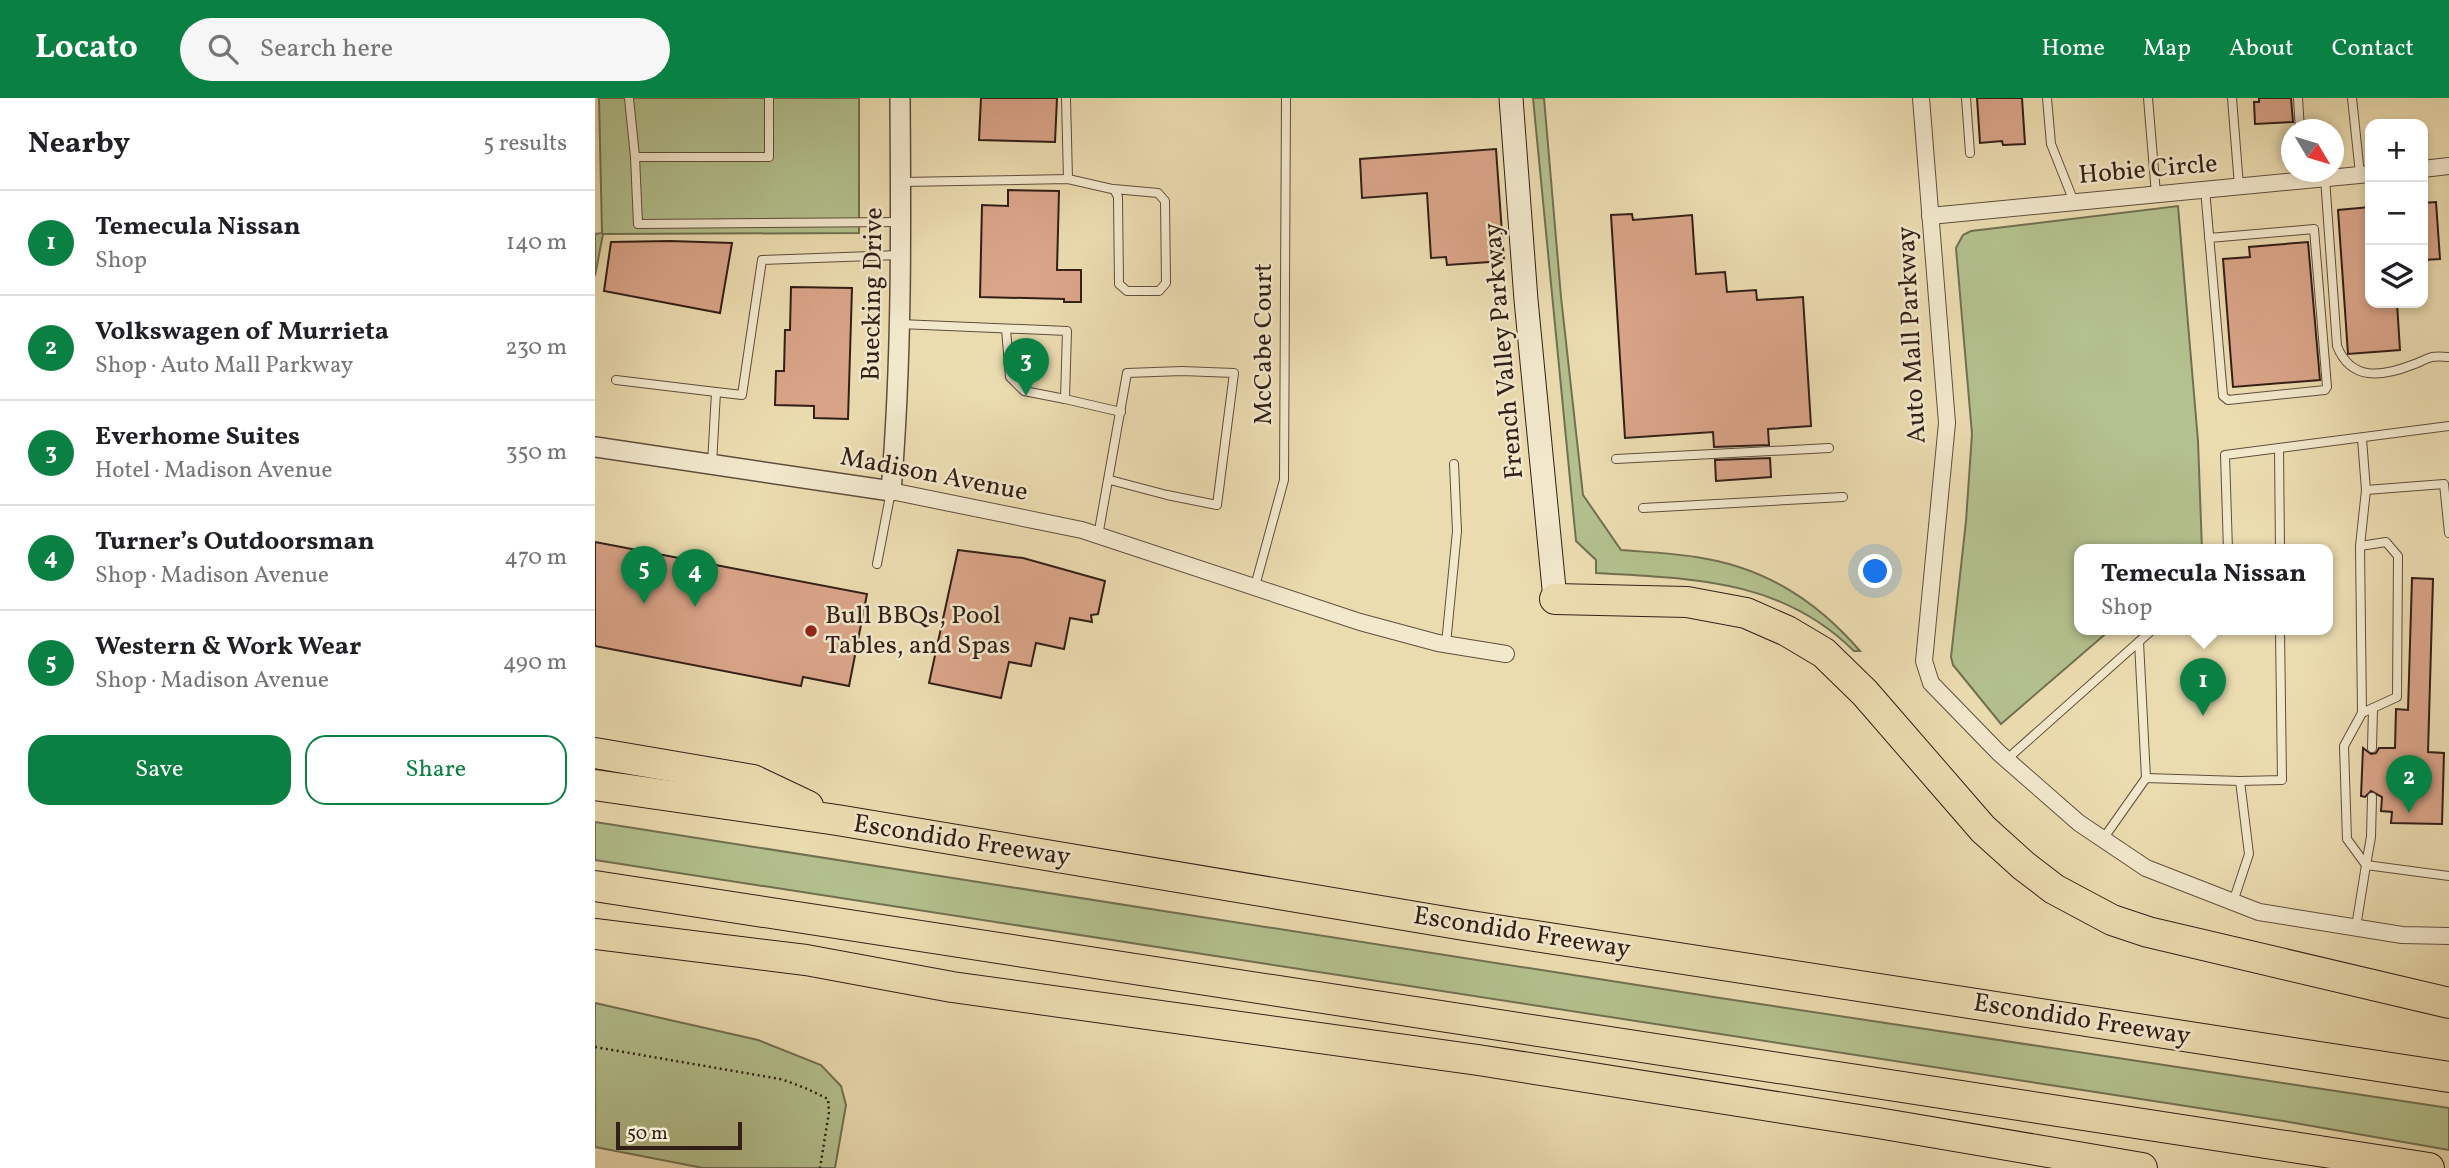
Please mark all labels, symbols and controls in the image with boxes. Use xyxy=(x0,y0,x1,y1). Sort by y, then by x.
search box xyxy=(180,18,670,81)
text: Locato xyxy=(35,26,138,72)
icon: search xyxy=(204,30,242,68)
text: Search here xyxy=(260,31,393,67)
text: Home xyxy=(2041,32,2105,66)
text: Map xyxy=(2143,32,2191,66)
text: About xyxy=(2229,32,2294,66)
text: Contact xyxy=(2332,32,2414,66)
north arrow xyxy=(2281,119,2344,182)
map controls xyxy=(2365,119,2428,308)
button: + xyxy=(2365,119,2428,182)
text: Nearby xyxy=(28,123,130,165)
text: 5 results xyxy=(483,128,567,160)
street label: Hobie Circle xyxy=(2077,146,2219,194)
button: − xyxy=(2365,182,2428,245)
street label: Buecking Drive xyxy=(853,207,893,381)
text: Temecula Nissan xyxy=(95,209,301,245)
street label: French Valley Parkway xyxy=(1475,221,1533,481)
street label: Auto Mall Parkway xyxy=(1888,225,1936,445)
text: 1 xyxy=(46,227,56,259)
text: 140 m xyxy=(506,227,567,259)
text: Shop xyxy=(95,245,147,277)
button: layers xyxy=(2365,245,2428,308)
street label: McCabe Court xyxy=(1246,263,1282,425)
text: Volkswagen of Murrieta xyxy=(95,314,389,350)
text: 2 xyxy=(45,332,57,364)
text: 230 m xyxy=(505,332,567,364)
pin: 3 xyxy=(1003,338,1049,396)
text: Shop · Auto Mall Parkway xyxy=(95,350,353,382)
text: Everhome Suites xyxy=(95,419,300,455)
text: 3 xyxy=(45,437,57,469)
text: 350 m xyxy=(506,437,567,469)
street label: Madison Avenue xyxy=(837,439,1031,511)
text: Hotel · Madison Avenue xyxy=(95,455,332,487)
text: Turner’s Outdoorsman xyxy=(95,524,375,560)
text: 4 xyxy=(44,542,58,574)
text: 470 m xyxy=(504,542,567,574)
popup xyxy=(2074,544,2333,635)
pin: 5 xyxy=(621,546,667,604)
pin: 4 xyxy=(672,549,718,607)
your location xyxy=(1858,554,1892,588)
text: Temecula Nissan xyxy=(2101,556,2306,592)
text: Shop · Madison Avenue xyxy=(95,560,329,592)
text: Shop xyxy=(2101,592,2152,624)
place label: Bull BBQs, Pool Tables, and Spas xyxy=(825,598,1010,664)
marker: Bull BBQs, Pool Tables, and Spas xyxy=(803,623,819,639)
text: Western & Work Wear xyxy=(95,629,361,665)
text: 5 xyxy=(45,647,57,679)
text: 490 m xyxy=(503,647,567,679)
pin: 1 xyxy=(2180,658,2226,716)
text: Shop · Madison Avenue xyxy=(95,665,329,697)
button: Save xyxy=(28,735,291,805)
button: Share xyxy=(305,735,567,805)
pin: 2 xyxy=(2386,755,2432,813)
street label: Escondido Freeway xyxy=(851,806,1073,876)
street label: Escondido Freeway xyxy=(1411,898,1633,968)
street label: Escondido Freeway xyxy=(1971,985,2193,1055)
scale bar xyxy=(616,1119,742,1151)
text: 50 m xyxy=(627,1121,668,1147)

